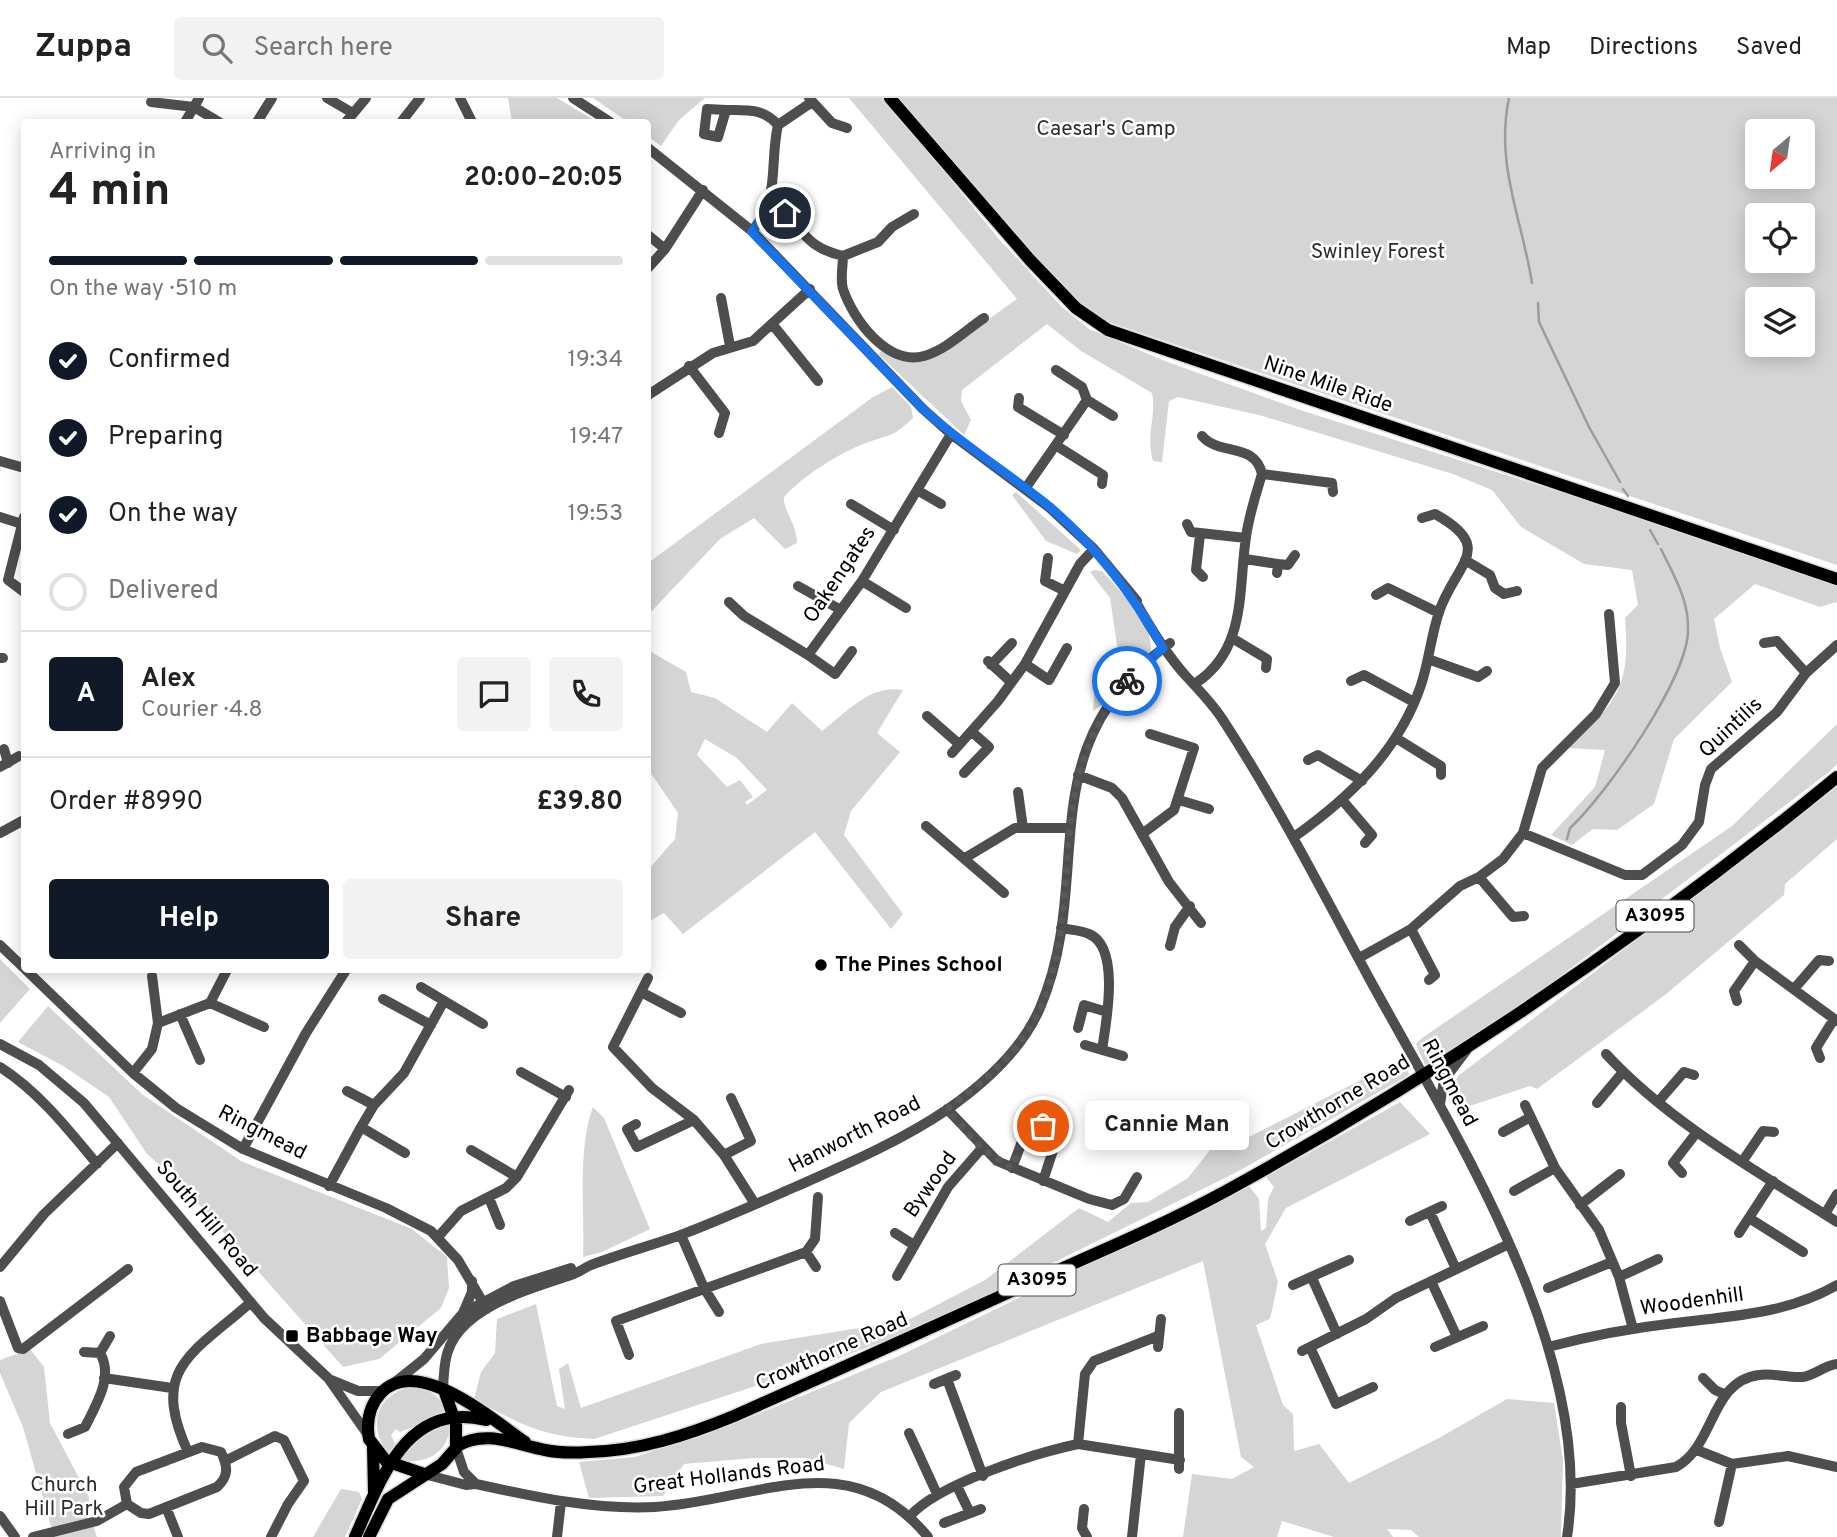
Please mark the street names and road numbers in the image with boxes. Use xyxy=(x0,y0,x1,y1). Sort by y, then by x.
street label: Nine Mile Ride xyxy=(1260,350,1396,420)
street label: Oakengates xyxy=(798,521,882,629)
street label: Quintilis xyxy=(1693,692,1769,764)
road number: A3095 xyxy=(1616,901,1694,932)
street label: Ringmead xyxy=(1415,1034,1483,1132)
street label: Crowthorne Road xyxy=(1261,1049,1415,1157)
street label: Hanworth Road xyxy=(784,1090,926,1180)
street label: Ringmead xyxy=(213,1099,311,1167)
street label: Bywood xyxy=(898,1147,964,1223)
street label: South Hill Road xyxy=(149,1155,263,1283)
road number: A3095 xyxy=(998,1264,1076,1296)
street label: Woodenhill xyxy=(1638,1281,1746,1323)
street label: Crowthorne Road xyxy=(751,1306,913,1398)
street label: Great Hollands Road xyxy=(632,1451,826,1501)

